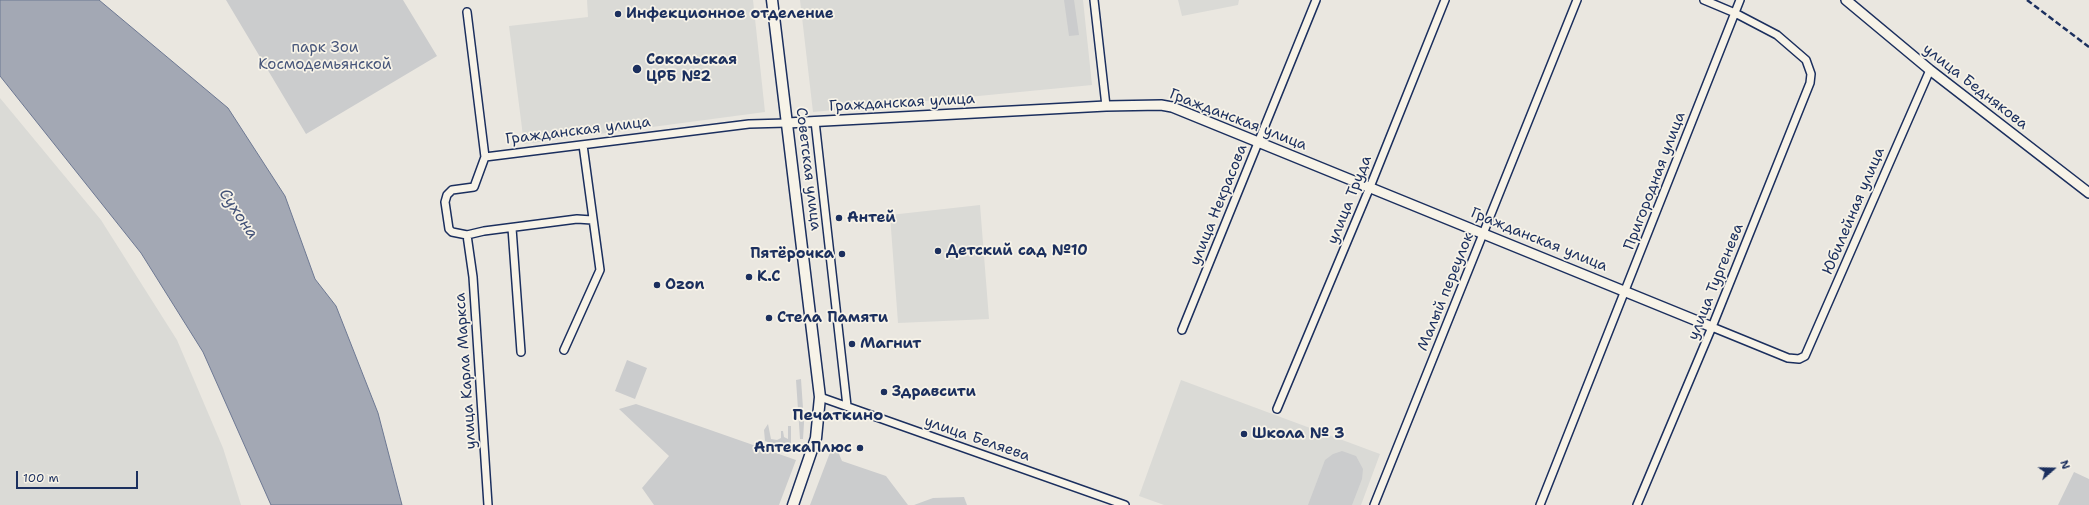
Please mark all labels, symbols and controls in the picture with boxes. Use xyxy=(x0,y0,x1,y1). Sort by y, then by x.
place label: Инфекционное отделение xyxy=(626,5,834,23)
marker: Инфекционное отделение xyxy=(613,9,623,19)
park label: парк Зои Космодемьянской xyxy=(258,39,392,74)
street label: улица Беднякова xyxy=(1919,40,2031,134)
place label: Сокольская ЦРБ №2 xyxy=(646,51,737,86)
marker: Сокольская ЦРБ №2 xyxy=(631,63,643,75)
street label: Гражданская улица xyxy=(1167,85,1309,155)
street label: Гражданская улица xyxy=(829,90,975,116)
street label: Советская улица xyxy=(792,106,824,232)
street label: Пригородная улица xyxy=(1620,109,1690,253)
street label: Гражданская улица xyxy=(504,113,652,149)
street label: улица Некрасова xyxy=(1187,142,1251,268)
street label: Юбилейная улица xyxy=(1819,145,1889,277)
street label: улица Труда xyxy=(1324,153,1376,247)
water label: Сухона xyxy=(214,185,262,243)
street label: Гражданская улица xyxy=(1468,204,1610,276)
place label: Антей xyxy=(847,209,896,227)
marker: Антей xyxy=(834,213,844,223)
street label: улица Тургенева xyxy=(1684,221,1748,343)
street label: Малый переулок xyxy=(1414,230,1478,354)
place label: Детский сад №10 xyxy=(946,242,1088,260)
place label: Пятёрочка xyxy=(750,245,834,263)
marker: Детский сад №10 xyxy=(933,246,943,256)
marker: Пятёрочка xyxy=(837,249,847,259)
place label: К.С xyxy=(757,268,780,286)
marker: К.С xyxy=(744,272,754,282)
place label: Ozon xyxy=(665,276,705,294)
marker: Ozon xyxy=(652,280,662,290)
street label: улица Карла Маркса xyxy=(452,292,480,450)
place label: Стела Памяти xyxy=(777,309,888,327)
marker: Стела Памяти xyxy=(764,313,774,323)
place label: Магнит xyxy=(860,335,921,353)
marker: Магнит xyxy=(847,339,857,349)
place label: Здравсити xyxy=(892,383,976,401)
marker: Здравсити xyxy=(879,387,889,397)
district label: Печаткино xyxy=(792,406,884,426)
street label: улица Беляева xyxy=(922,412,1032,466)
place label: Школа № 3 xyxy=(1252,425,1344,443)
marker: Школа № 3 xyxy=(1239,429,1249,439)
place label: АптекаПлюс xyxy=(754,439,852,457)
marker: АптекаПлюс xyxy=(855,443,865,453)
north arrow xyxy=(2033,449,2073,489)
text: N xyxy=(2056,458,2073,471)
scale bar xyxy=(18,463,140,489)
text: 100 m xyxy=(23,470,59,486)

